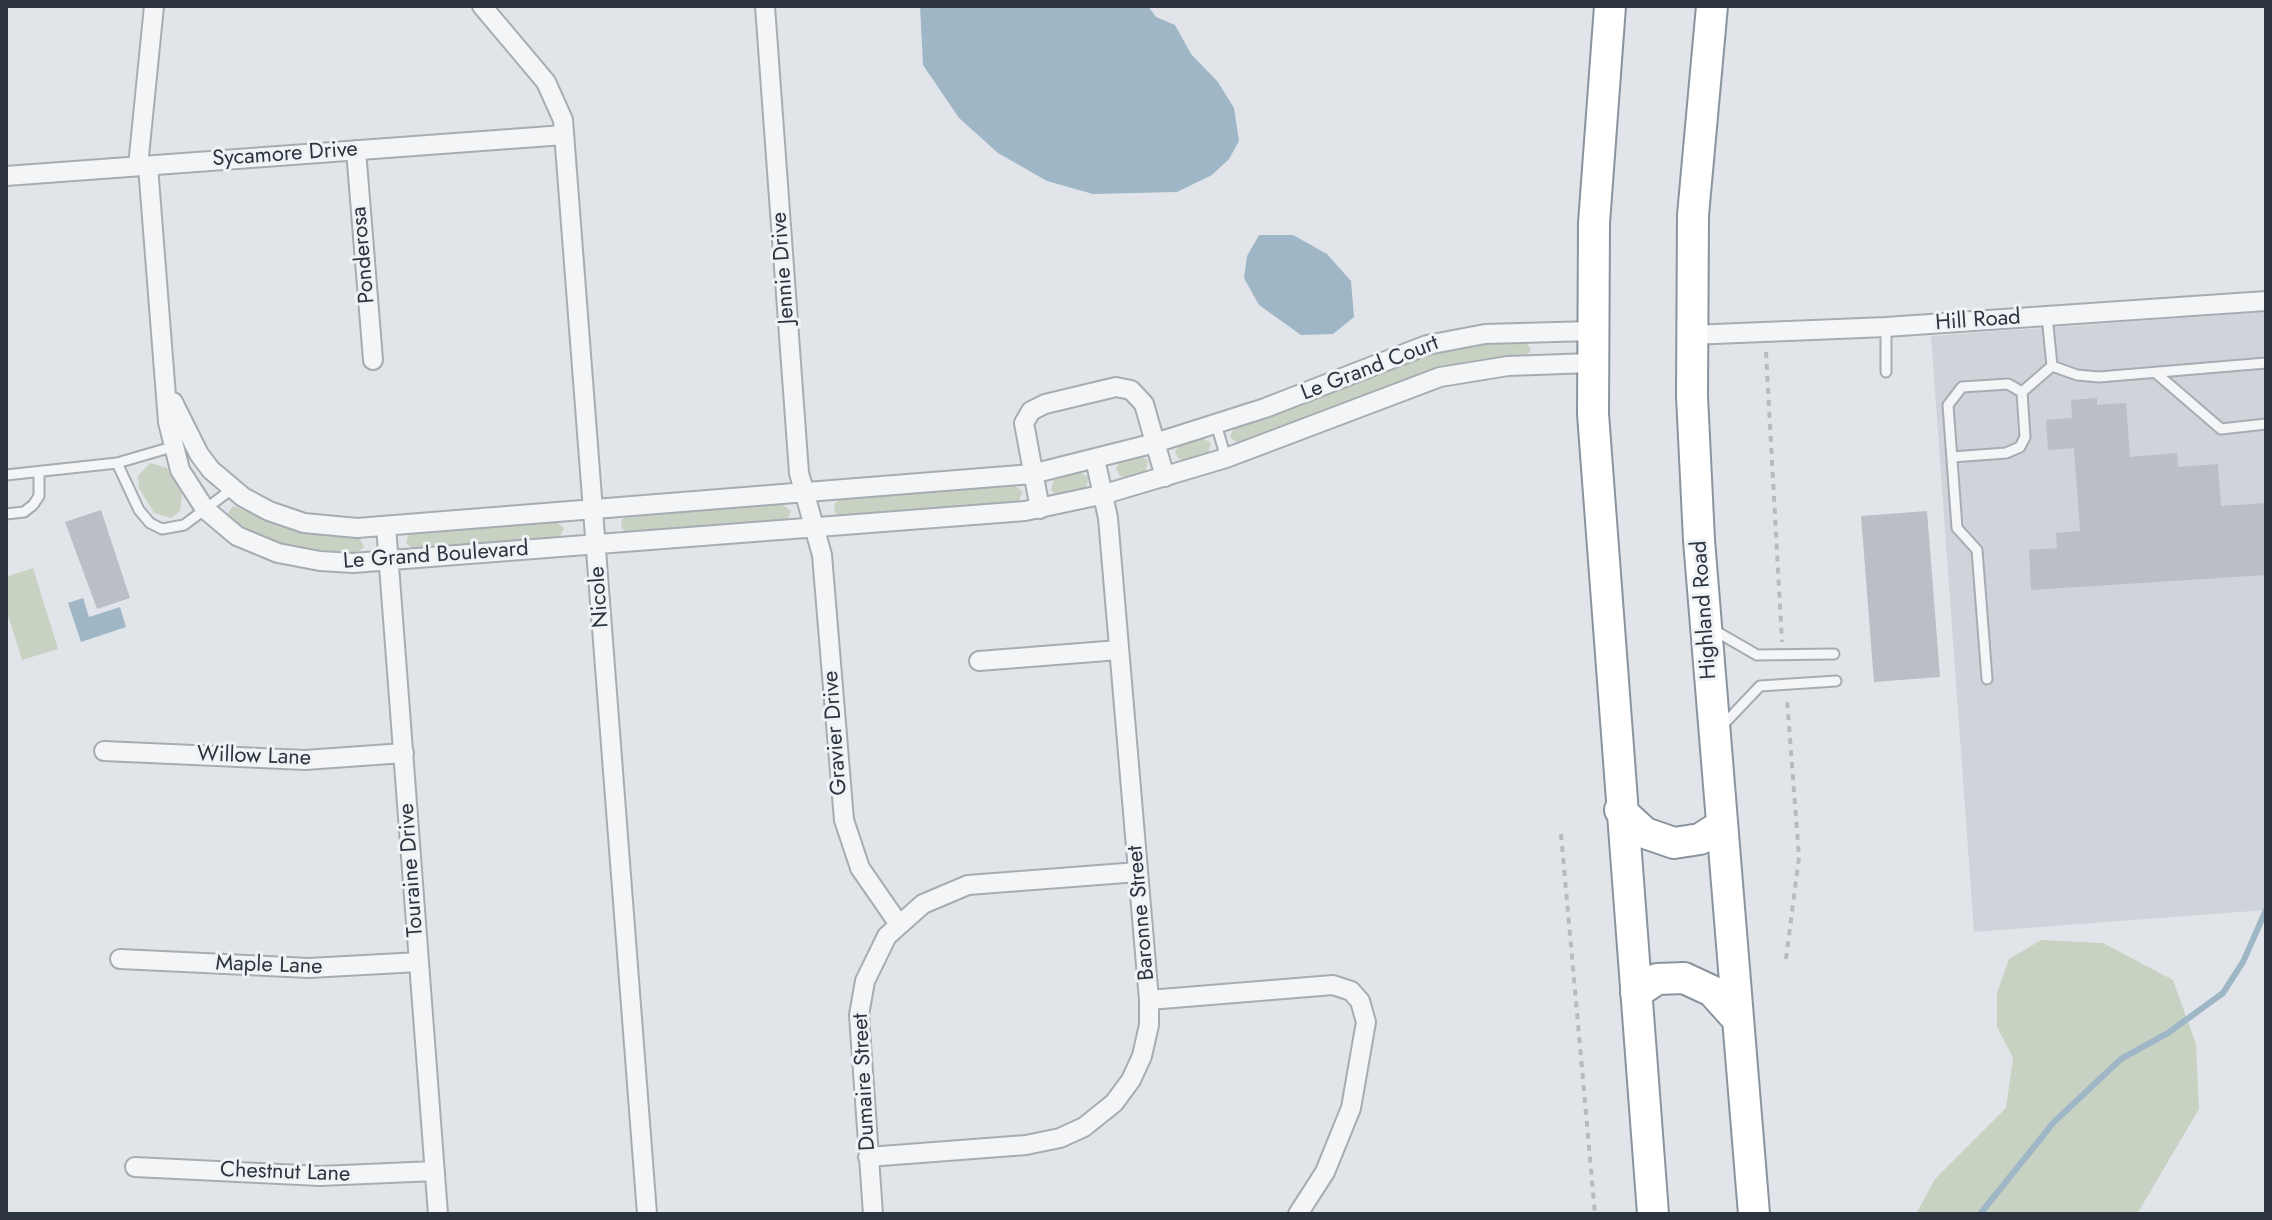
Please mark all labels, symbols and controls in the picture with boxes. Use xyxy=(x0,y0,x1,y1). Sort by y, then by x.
street label: Sycamore Drive xyxy=(211,137,359,173)
street label: Ponderosa xyxy=(347,205,381,305)
street label: Jennie Drive xyxy=(767,211,801,325)
street label: Hill Road xyxy=(1934,305,2022,337)
street label: Le Grand Court xyxy=(1298,331,1442,407)
street label: Le Grand Boulevard xyxy=(342,536,530,576)
street label: Highland Road xyxy=(1687,540,1723,680)
street label: Nicole xyxy=(585,565,615,629)
street label: Gravier Drive xyxy=(818,670,854,796)
street label: Willow Lane xyxy=(196,742,312,772)
street label: Touraine Drive xyxy=(394,802,430,938)
street label: Baronne Street xyxy=(1123,844,1161,982)
street label: Maple Lane xyxy=(215,951,323,981)
street label: Dumaire Street xyxy=(848,1013,882,1151)
street label: Chestnut Lane xyxy=(219,1158,351,1188)

